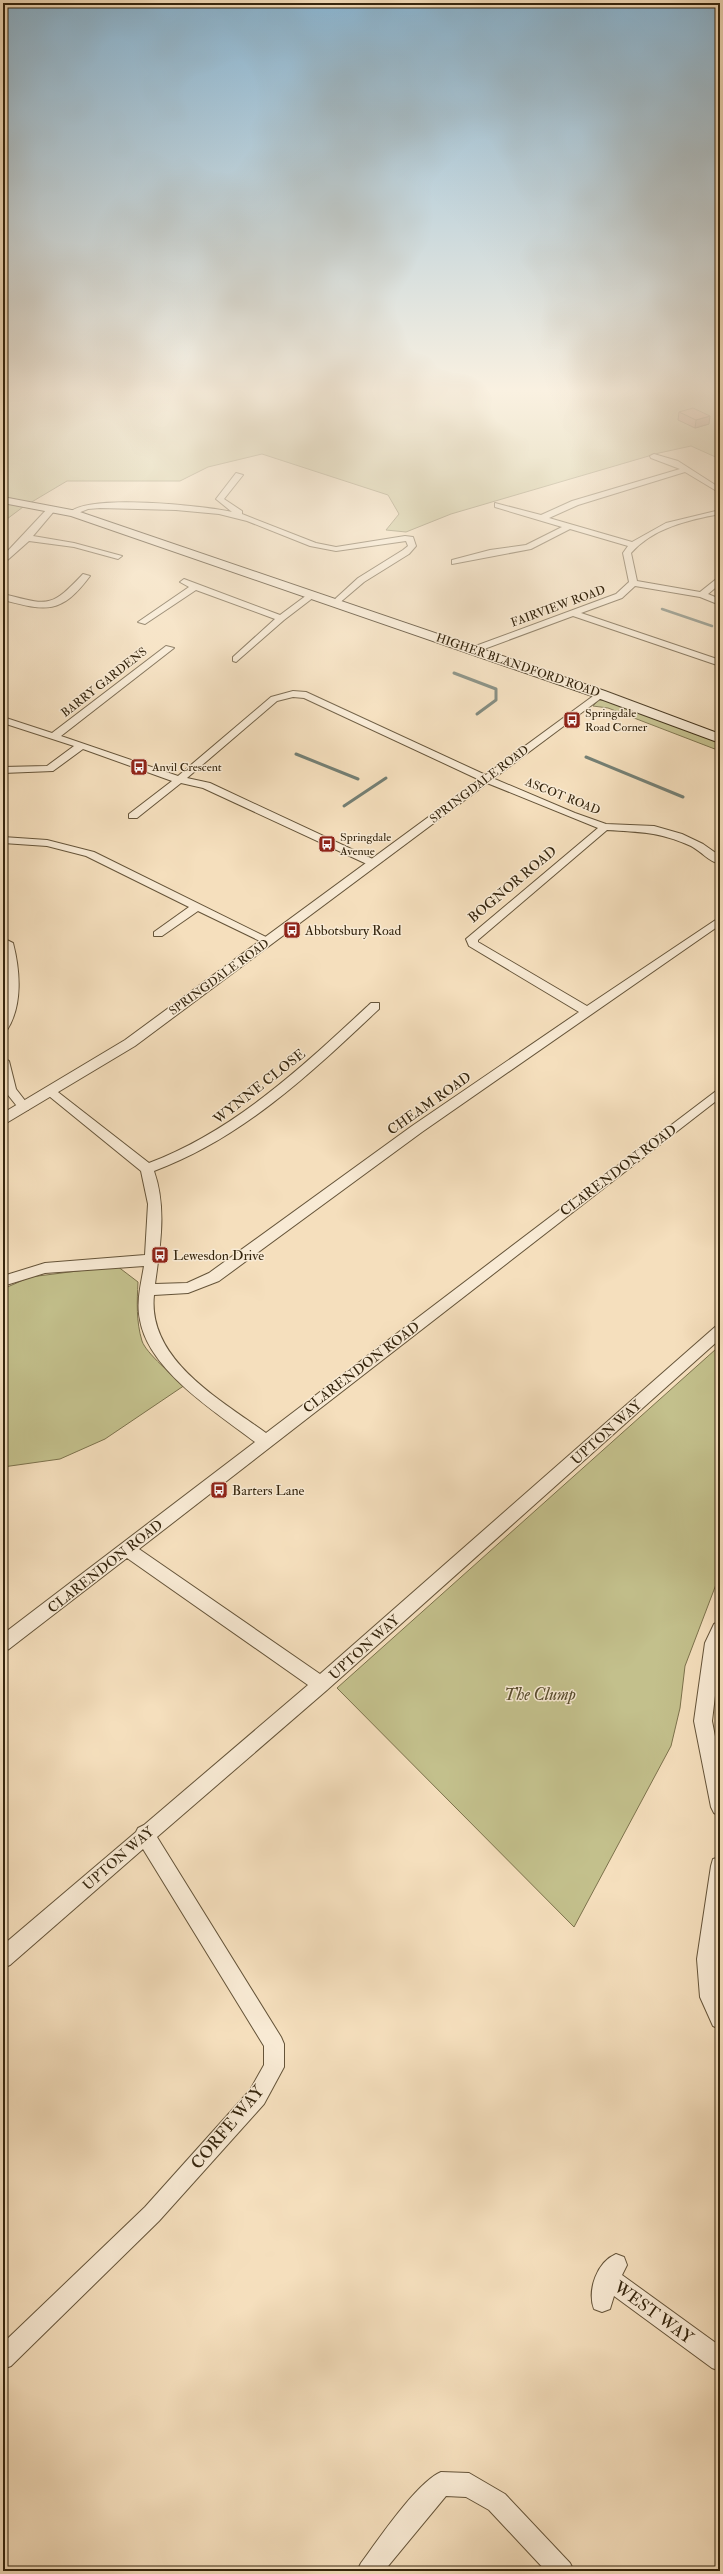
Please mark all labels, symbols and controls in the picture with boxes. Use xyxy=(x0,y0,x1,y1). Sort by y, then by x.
street label: FAIRVIEW ROAD xyxy=(509,582,608,631)
street label: HIGHER BLANDFORD ROAD xyxy=(434,630,602,701)
street label: BARRY GARDENS xyxy=(58,644,150,721)
place label: Springdale Road Corner xyxy=(585,706,648,735)
bus stop icon: Springdale Road Corner xyxy=(562,710,582,730)
street label: SPRINGDALE ROAD xyxy=(427,742,532,827)
bus stop icon: Anvil Crescent xyxy=(129,757,149,777)
place label: Anvil Crescent xyxy=(151,760,222,775)
street label: ASCOT ROAD xyxy=(522,774,603,818)
place label: Springdale Avenue xyxy=(339,830,391,859)
bus stop icon: Springdale Avenue xyxy=(317,834,337,854)
street label: BOGNOR ROAD xyxy=(465,842,560,926)
bus stop icon: Abbotsbury Road xyxy=(282,920,302,940)
place label: Abbotsbury Road xyxy=(304,922,401,940)
street label: SPRINGDALE ROAD xyxy=(166,936,273,1019)
street label: WYNNE CLOSE xyxy=(209,1045,309,1128)
street label: CHEAM ROAD xyxy=(384,1068,474,1139)
street label: CLARENDON ROAD xyxy=(557,1121,680,1220)
bus stop icon: Lewesdon Drive xyxy=(150,1245,170,1265)
place label: Lewesdon Drive xyxy=(173,1247,264,1264)
street label: CLARENDON ROAD xyxy=(300,1318,423,1417)
street label: UPTON WAY xyxy=(568,1396,645,1468)
bus stop icon: Barters Lane xyxy=(209,1480,229,1500)
place label: Barters Lane xyxy=(232,1482,305,1499)
street label: CLARENDON ROAD xyxy=(44,1516,166,1617)
street label: UPTON WAY xyxy=(326,1611,403,1683)
park label: The Clump xyxy=(504,1684,576,1705)
street label: UPTON WAY xyxy=(79,1823,158,1894)
street label: CORFE WAY xyxy=(186,2081,269,2174)
street label: WEST WAY xyxy=(609,2276,698,2349)

